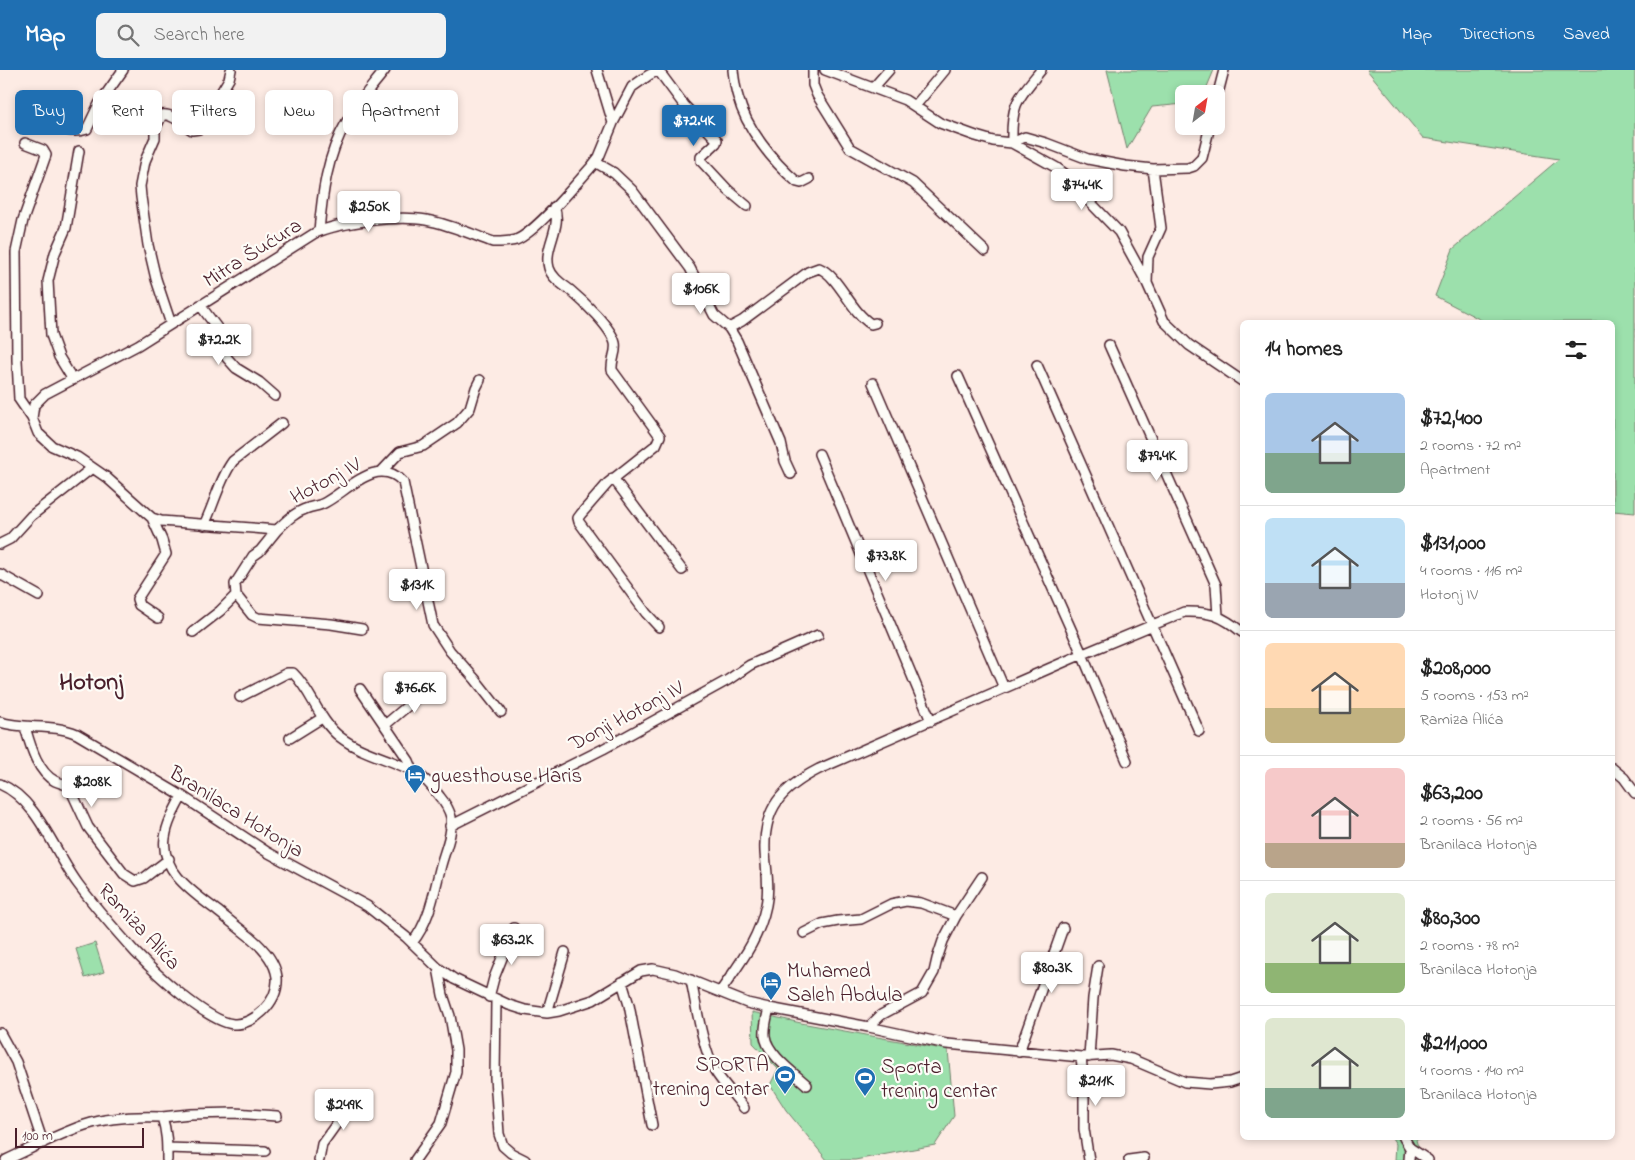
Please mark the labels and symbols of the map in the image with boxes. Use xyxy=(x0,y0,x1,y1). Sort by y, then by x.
north arrow xyxy=(1175,85,1225,135)
pin: $72.4K xyxy=(653,104,735,147)
pin: $74.4K xyxy=(1041,168,1123,211)
pin: $250K xyxy=(334,190,404,233)
street label: Mitra Šućura xyxy=(198,211,308,296)
pin: $106K xyxy=(666,272,736,315)
pin: $72.2K xyxy=(178,324,260,366)
pin: $79.4K xyxy=(1116,440,1198,482)
street label: Hotonj IV xyxy=(285,451,367,513)
pin: $73.8K xyxy=(845,540,927,582)
pin: $131K xyxy=(382,568,452,611)
district label: Hotonj xyxy=(59,666,124,701)
pin: $76.6K xyxy=(374,672,456,714)
street label: Donji Hotonj IV xyxy=(564,674,690,760)
street label: Branilaca Hotonja xyxy=(162,759,309,866)
place label: guesthouse Haris xyxy=(430,762,582,794)
hotel icon: guesthouse Haris xyxy=(403,763,427,794)
pin: $208K xyxy=(57,766,127,808)
street label: Ramiza Alića xyxy=(90,877,187,978)
pin: $63.2K xyxy=(471,924,553,966)
pin: $80.3K xyxy=(1011,952,1093,994)
place label: Muhamed Saleh Abdula xyxy=(787,957,903,1011)
hotel icon: Muhamed Saleh Abdula xyxy=(759,970,783,1001)
place label: SPORTA trening centar xyxy=(653,1051,769,1107)
place label: Sporta trening centar xyxy=(881,1053,998,1109)
sports icon: SPORTA trening centar xyxy=(773,1064,797,1095)
pin: $211K xyxy=(1061,1064,1131,1107)
sports icon: Sporta trening centar xyxy=(853,1066,877,1097)
pin: $249K xyxy=(309,1088,379,1131)
scale bar xyxy=(15,1125,144,1148)

